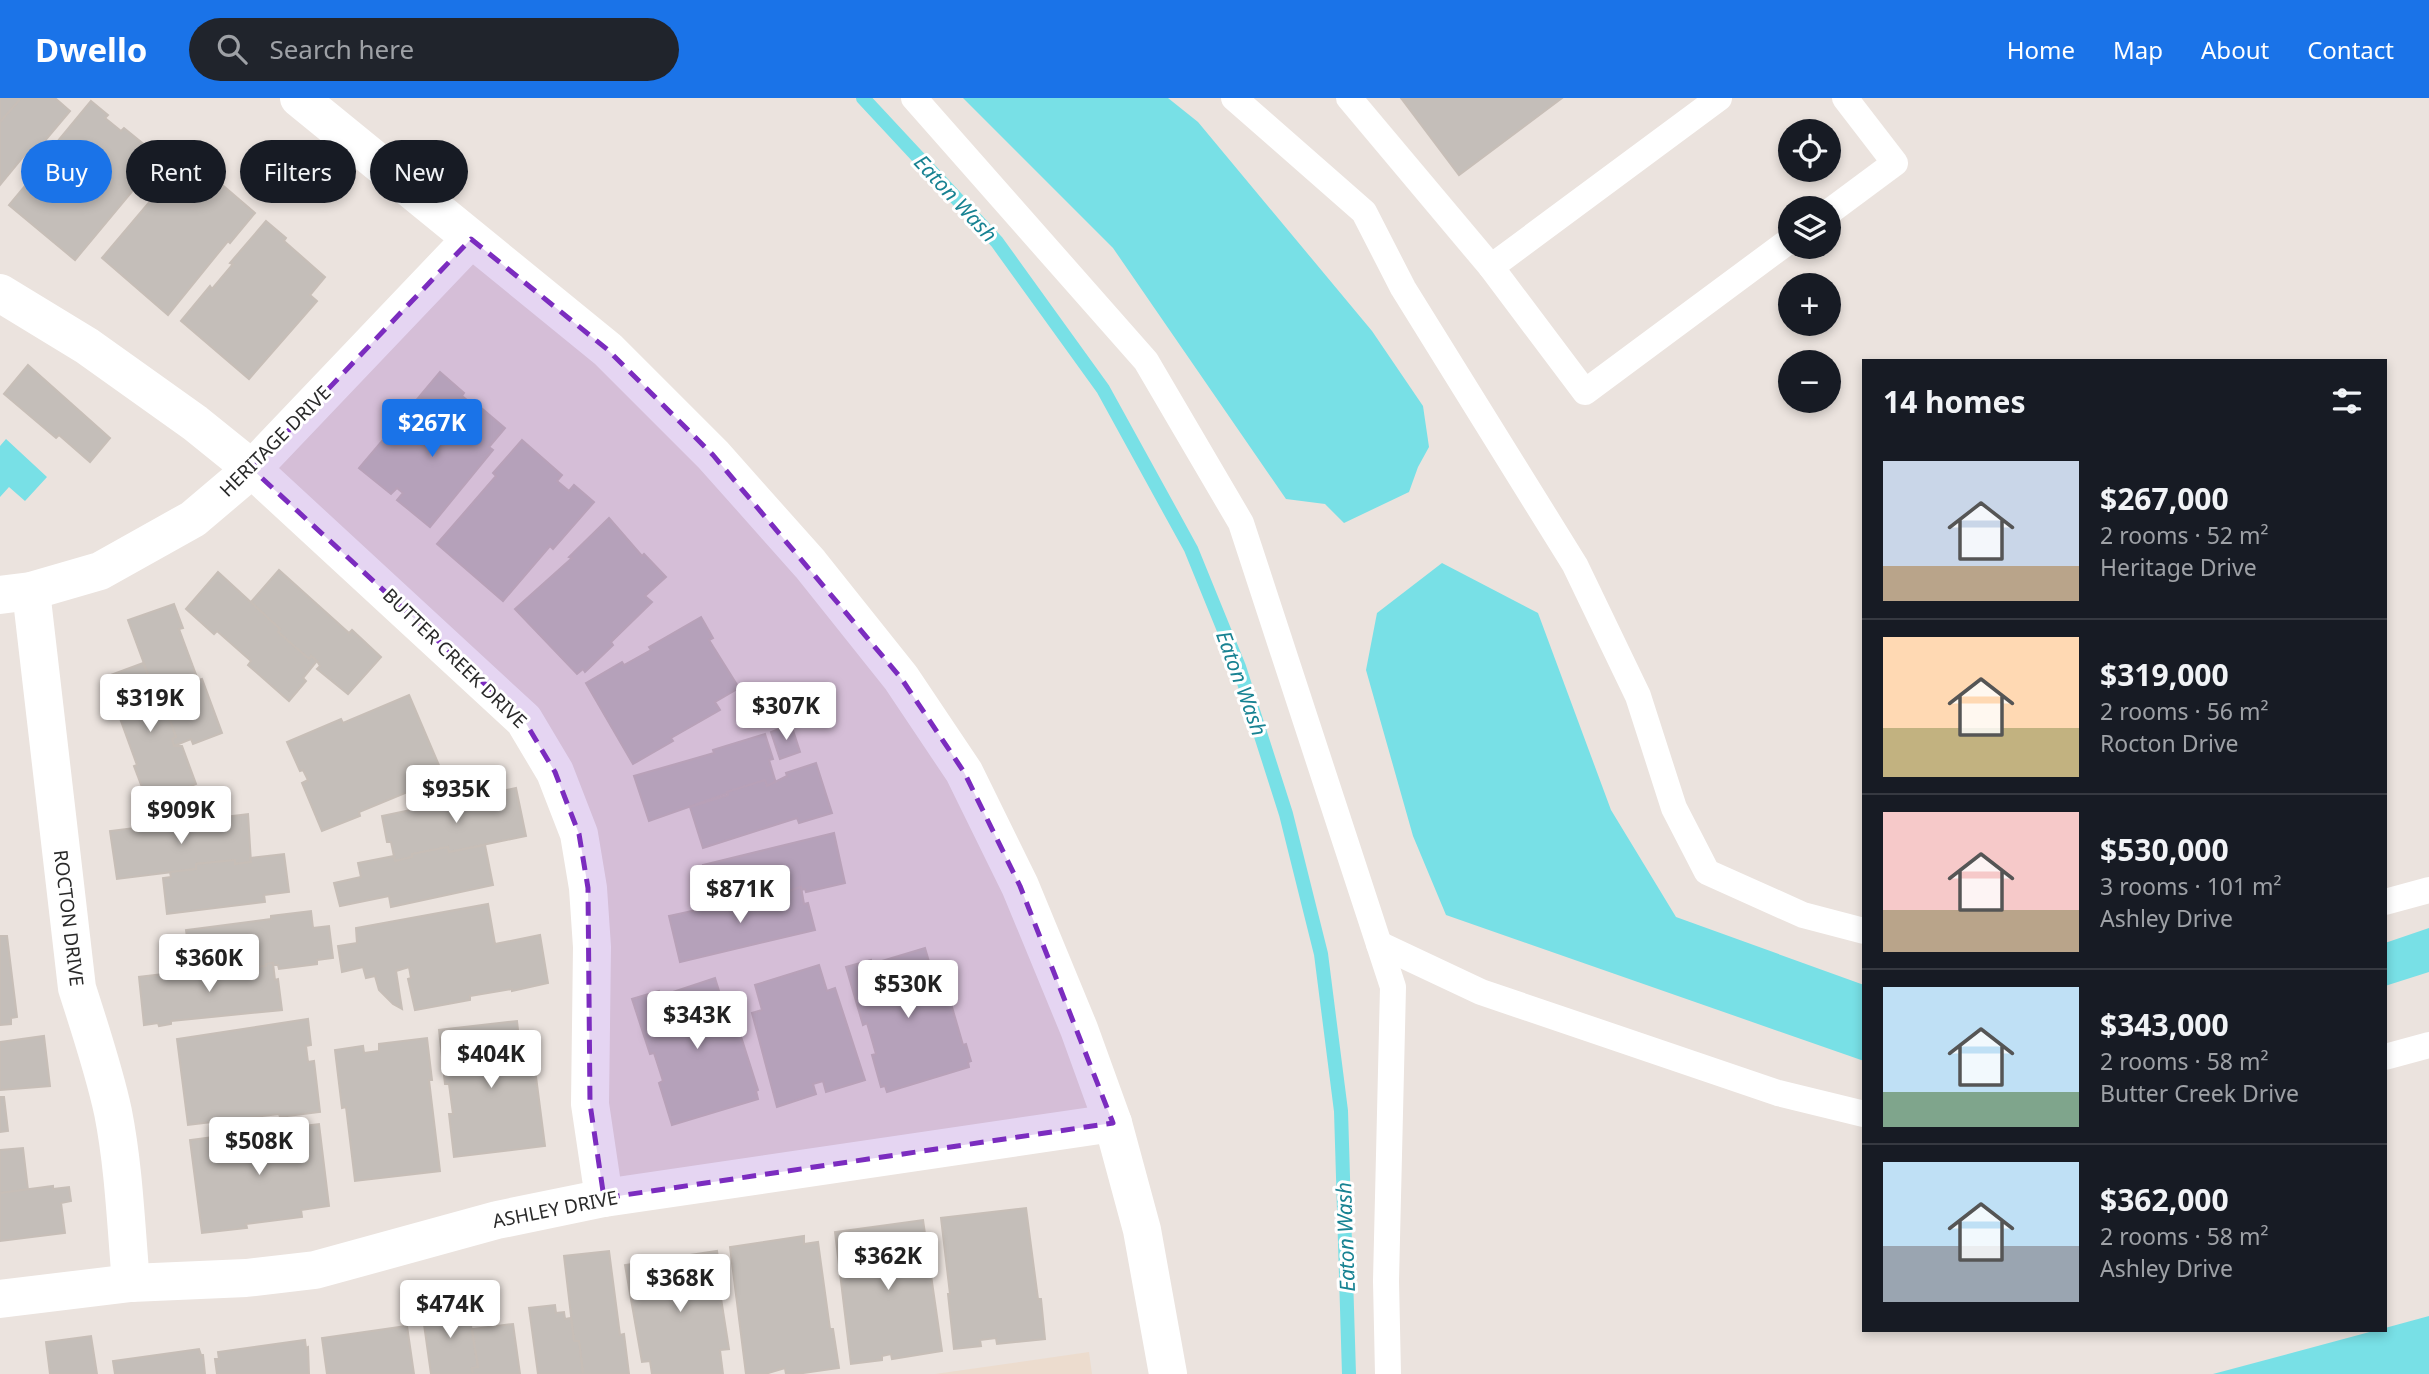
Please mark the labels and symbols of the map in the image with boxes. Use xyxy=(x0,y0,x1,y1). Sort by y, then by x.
water label: Eaton Wash xyxy=(908,148,1004,248)
street label: HERITAGE DRIVE xyxy=(214,380,336,502)
pin: $267K xyxy=(383,400,481,459)
street label: BUTTER CREEK DRIVE xyxy=(377,582,533,734)
water label: Eaton Wash xyxy=(1210,627,1274,739)
pin: $319K xyxy=(101,674,199,734)
pin: $307K xyxy=(737,682,835,742)
pin: $935K xyxy=(407,766,505,825)
pin: $909K xyxy=(132,786,230,846)
street label: ROCTON DRIVE xyxy=(48,848,90,988)
pin: $871K xyxy=(691,866,789,925)
pin: $360K xyxy=(160,934,258,994)
pin: $530K xyxy=(859,960,957,1020)
pin: $343K xyxy=(648,992,746,1051)
pin: $404K xyxy=(442,1030,540,1090)
pin: $508K xyxy=(210,1118,308,1177)
water label: Eaton Wash xyxy=(1329,1182,1361,1292)
street label: ASHLEY DRIVE xyxy=(490,1184,620,1234)
pin: $362K xyxy=(839,1232,937,1292)
pin: $368K xyxy=(631,1254,729,1314)
pin: $474K xyxy=(401,1280,499,1340)

